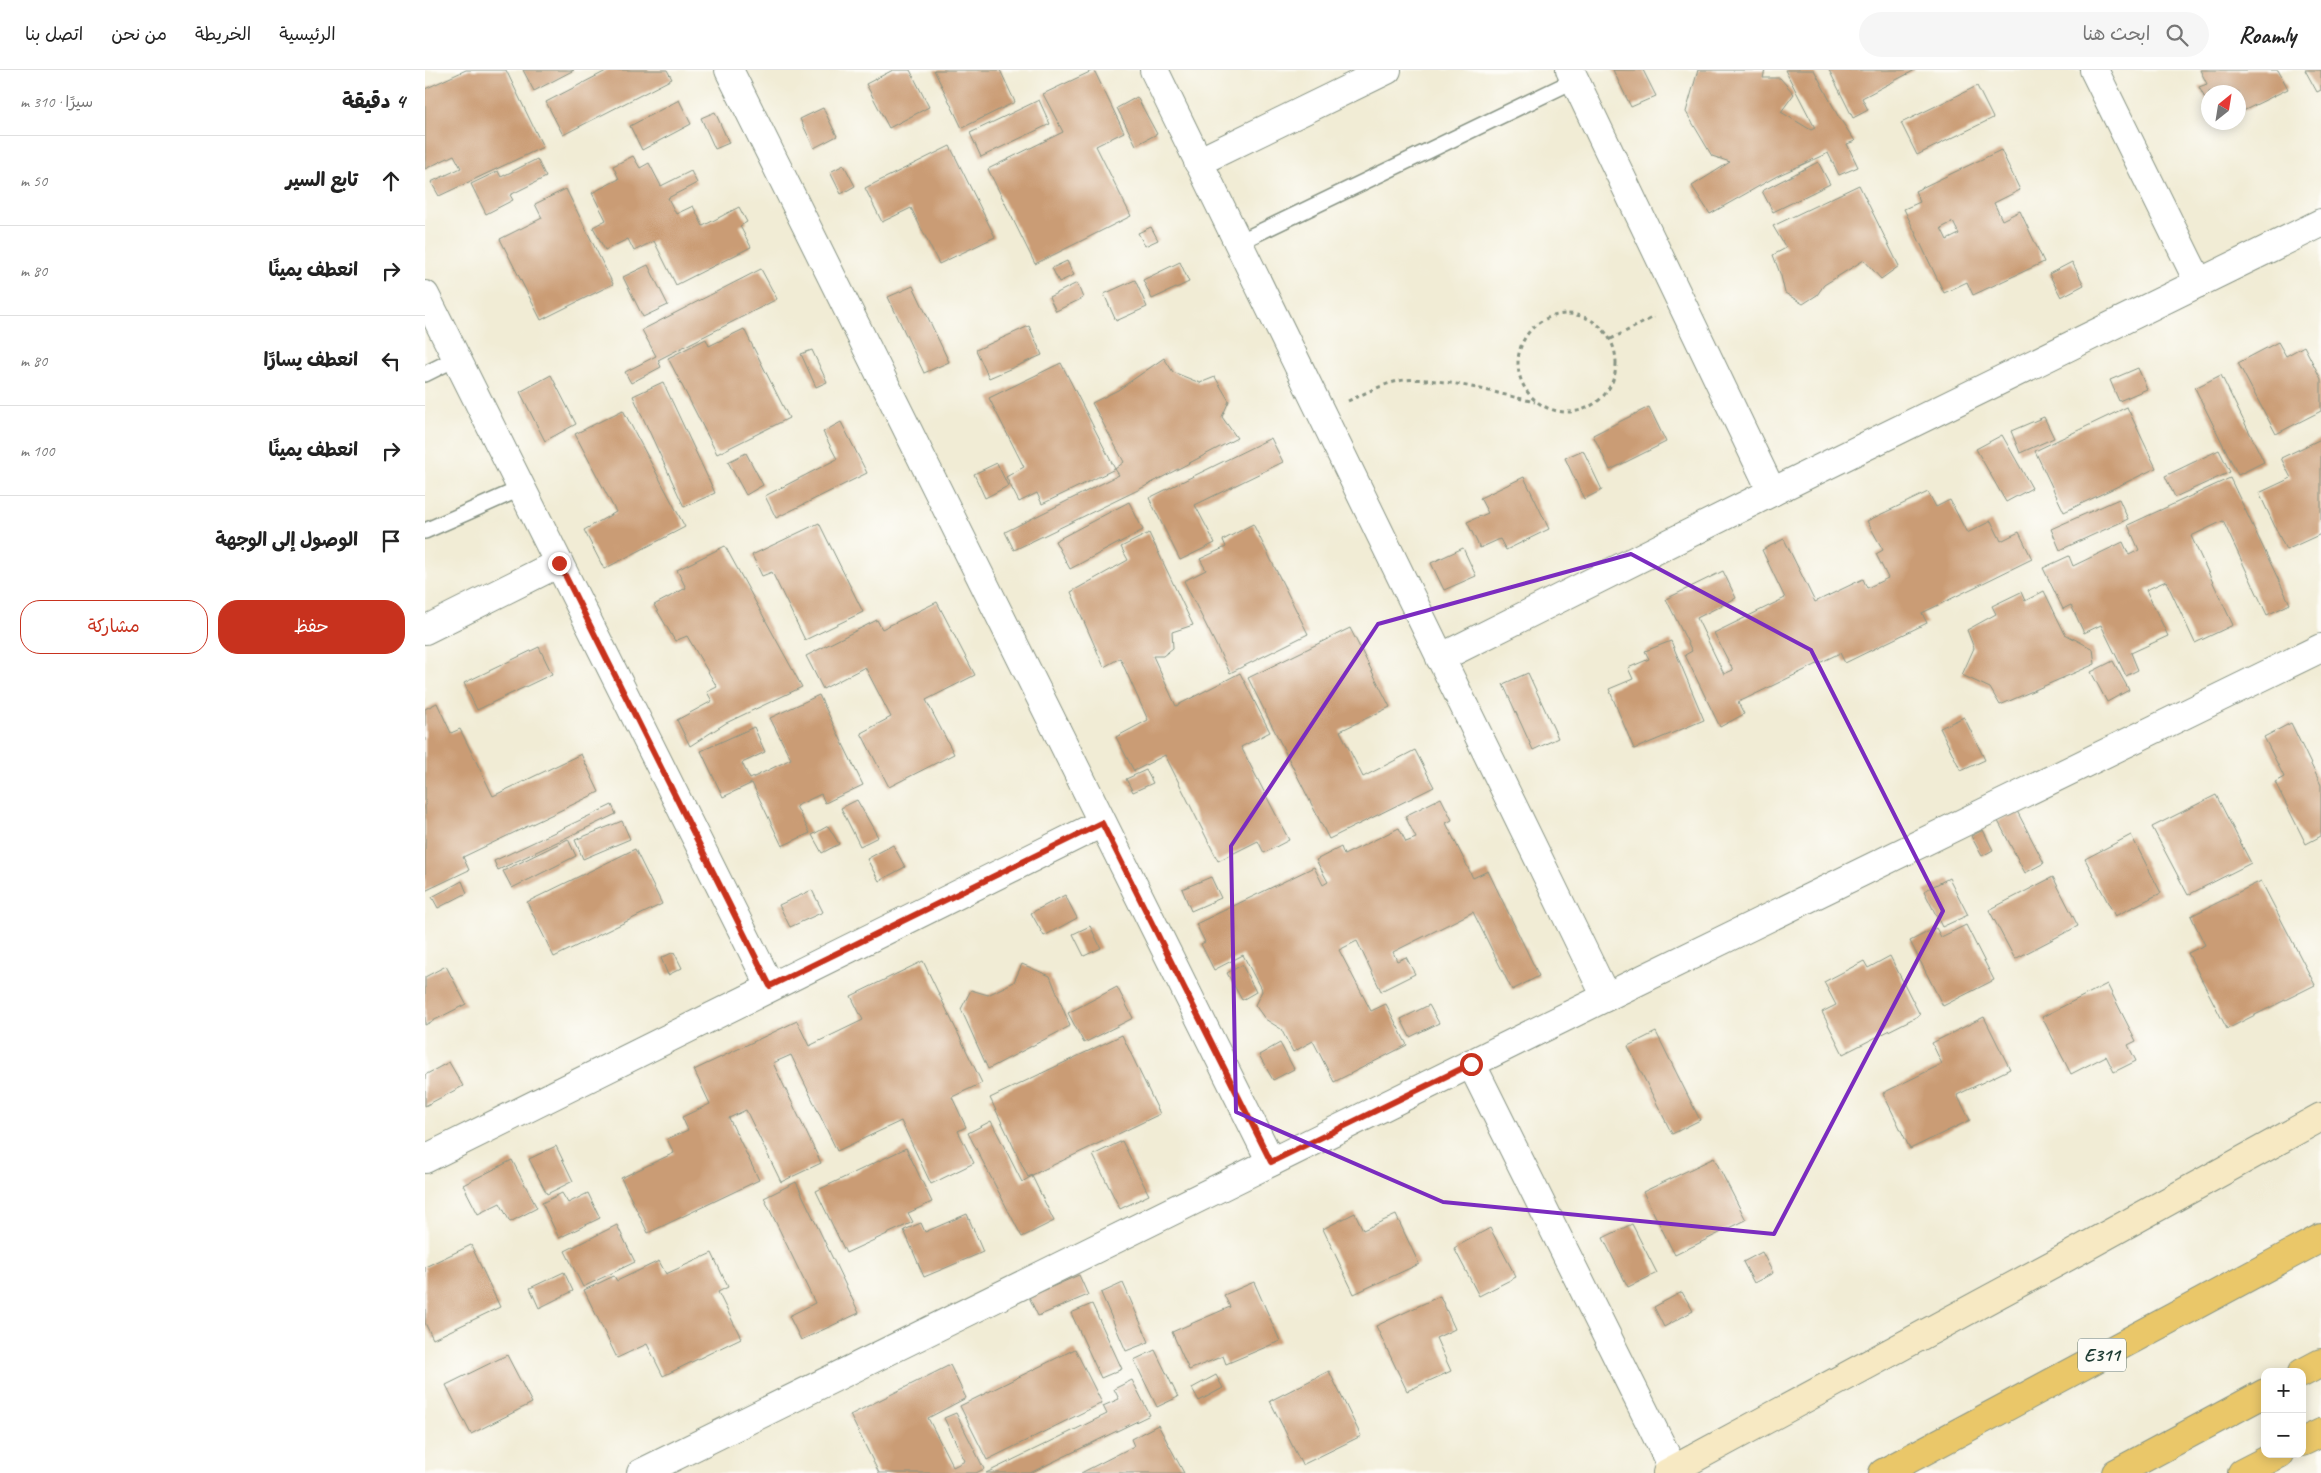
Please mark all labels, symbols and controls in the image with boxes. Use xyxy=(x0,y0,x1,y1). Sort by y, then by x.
search box xyxy=(1859,12,2209,57)
text: Roamly xyxy=(2239,20,2296,50)
icon: search xyxy=(2163,21,2191,49)
text: ابحث هنا xyxy=(2082,22,2151,46)
text: اتصل بنا xyxy=(25,23,83,45)
text: من نحن xyxy=(111,23,167,45)
text: الخريطة xyxy=(195,23,251,45)
text: الرئيسية xyxy=(279,23,336,45)
north arrow xyxy=(2201,85,2246,130)
text: 4 دقيقة xyxy=(342,88,405,114)
text: سيرًا · 310 m xyxy=(20,92,93,112)
icon: ahead xyxy=(377,167,405,195)
text: تابع السير xyxy=(286,168,358,192)
text: 50 m xyxy=(20,171,47,191)
icon: right xyxy=(377,257,405,285)
text: انعطف يمينًا xyxy=(269,258,358,282)
text: 80 m xyxy=(20,261,47,281)
icon: left xyxy=(377,347,405,375)
text: انعطف يسارًا xyxy=(264,348,358,372)
text: 80 m xyxy=(20,351,47,371)
icon: right xyxy=(377,437,405,465)
text: انعطف يمينًا xyxy=(269,438,358,462)
text: 100 m xyxy=(20,441,54,461)
icon: arrive xyxy=(377,527,405,555)
text: الوصول إلى الوجهة xyxy=(215,528,358,552)
route end xyxy=(548,552,571,575)
button: مشاركة xyxy=(20,600,208,654)
button: حفظ xyxy=(218,600,405,654)
route start xyxy=(1460,1053,1483,1076)
road number: E311 xyxy=(2078,1338,2126,1372)
map controls xyxy=(2261,1368,2306,1458)
button: + xyxy=(2261,1368,2306,1413)
button: − xyxy=(2261,1413,2306,1458)

